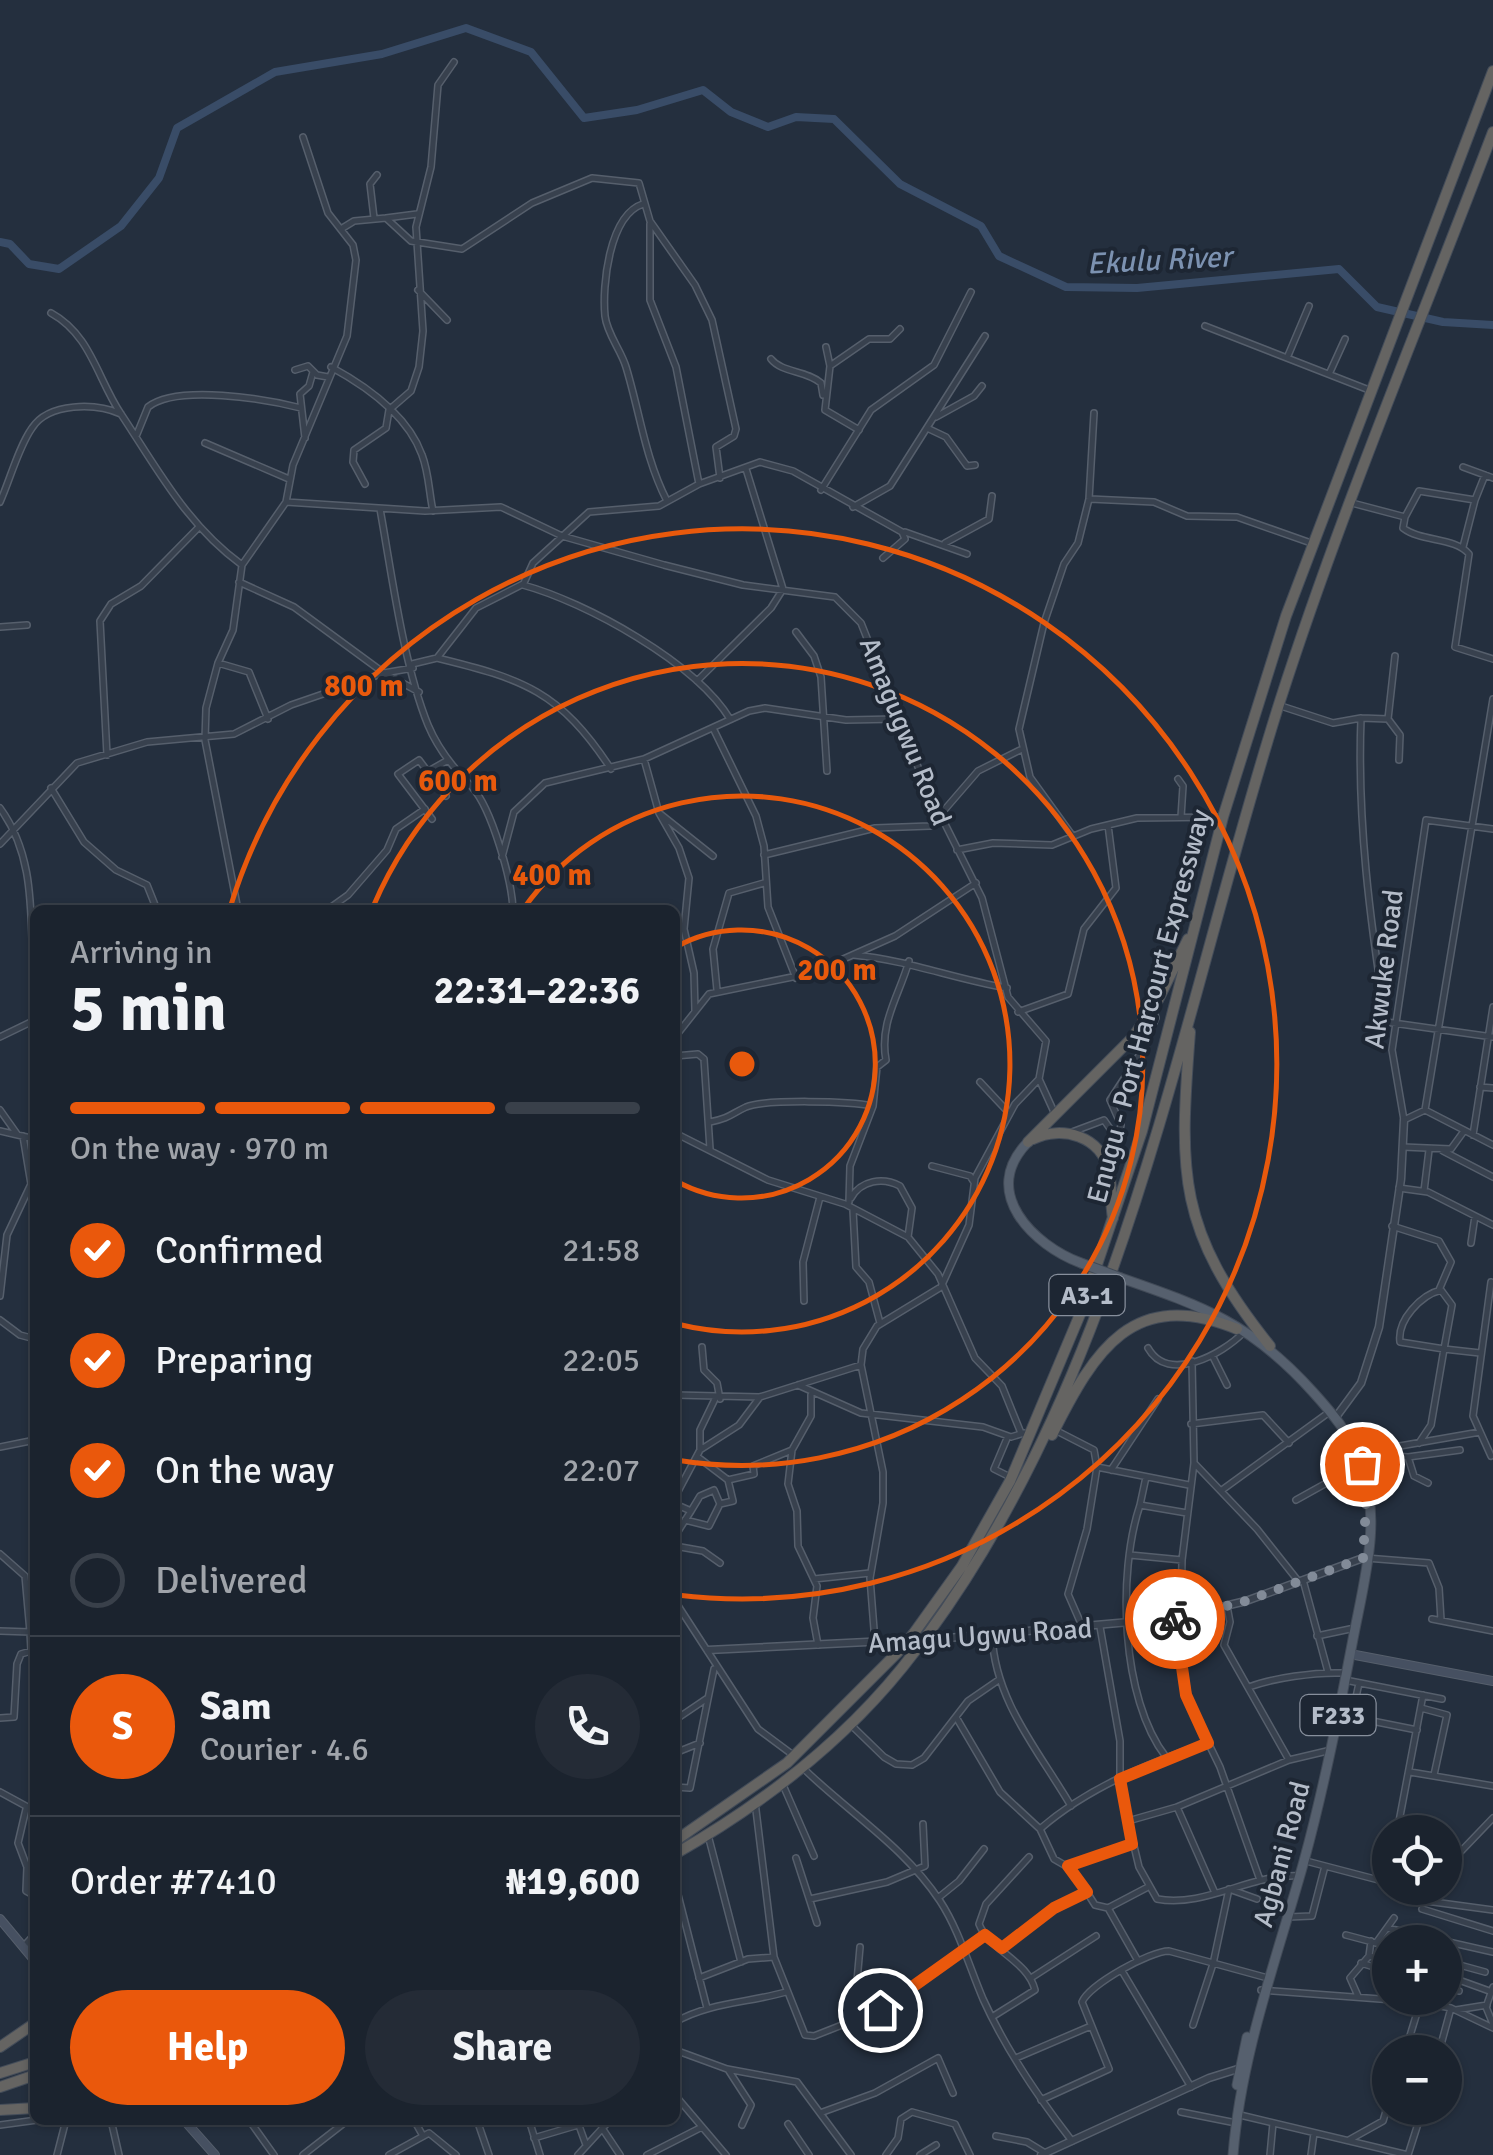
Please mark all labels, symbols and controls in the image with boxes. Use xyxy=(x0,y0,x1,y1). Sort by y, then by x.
water label: Ekulu River xyxy=(1086,238,1236,283)
street label: Amagugwu Road xyxy=(852,632,958,830)
text: 800 m xyxy=(324,668,404,705)
text: 600 m xyxy=(418,763,498,800)
street label: Enugu - Port Harcourt Expressway xyxy=(1080,806,1218,1207)
text: 400 m xyxy=(512,857,592,894)
street label: Akwuke Road xyxy=(1357,887,1411,1051)
text: Arriving in xyxy=(70,933,212,972)
text: 200 m xyxy=(797,952,877,989)
text: 22:31–22:36 xyxy=(434,967,640,1014)
text: 5 min xyxy=(70,969,227,1049)
centre of rings xyxy=(724,1046,760,1082)
text: On the way · 970 m xyxy=(70,1129,329,1168)
icon: check xyxy=(70,1223,125,1278)
text: Confirmed xyxy=(155,1227,324,1274)
text: 21:58 xyxy=(562,1231,640,1270)
road number: A3-1 xyxy=(1050,1275,1124,1315)
icon: check xyxy=(70,1333,125,1388)
text: Preparing xyxy=(155,1337,313,1384)
text: 22:05 xyxy=(562,1341,640,1380)
pin xyxy=(1320,1422,1405,1507)
icon: bag xyxy=(1335,1437,1390,1492)
icon: check xyxy=(70,1443,125,1498)
text: On the way xyxy=(155,1447,334,1494)
text: 22:07 xyxy=(562,1451,640,1490)
text: Delivered xyxy=(155,1557,308,1604)
courier xyxy=(1125,1569,1225,1669)
icon: bike xyxy=(1148,1592,1203,1647)
street label: Amagu Ugwu Road xyxy=(867,1611,1093,1661)
button: phone xyxy=(535,1674,640,1779)
text: Sam xyxy=(200,1683,271,1730)
road number: F233 xyxy=(1300,1695,1376,1735)
text: S xyxy=(112,1703,133,1750)
text: Courier · 4.6 xyxy=(200,1730,369,1769)
street label: Agbani Road xyxy=(1246,1778,1318,1931)
map controls xyxy=(1372,1815,1462,2125)
button: locate xyxy=(1372,1815,1462,1905)
text: Order #7410 xyxy=(70,1858,277,1905)
text: ₦19,600 xyxy=(506,1858,640,1905)
button: + xyxy=(1372,1925,1462,2015)
pin xyxy=(838,1968,923,2053)
icon: home xyxy=(853,1983,908,2038)
button: Help xyxy=(70,1990,345,2105)
button: Share xyxy=(365,1990,640,2105)
button: − xyxy=(1372,2035,1462,2125)

